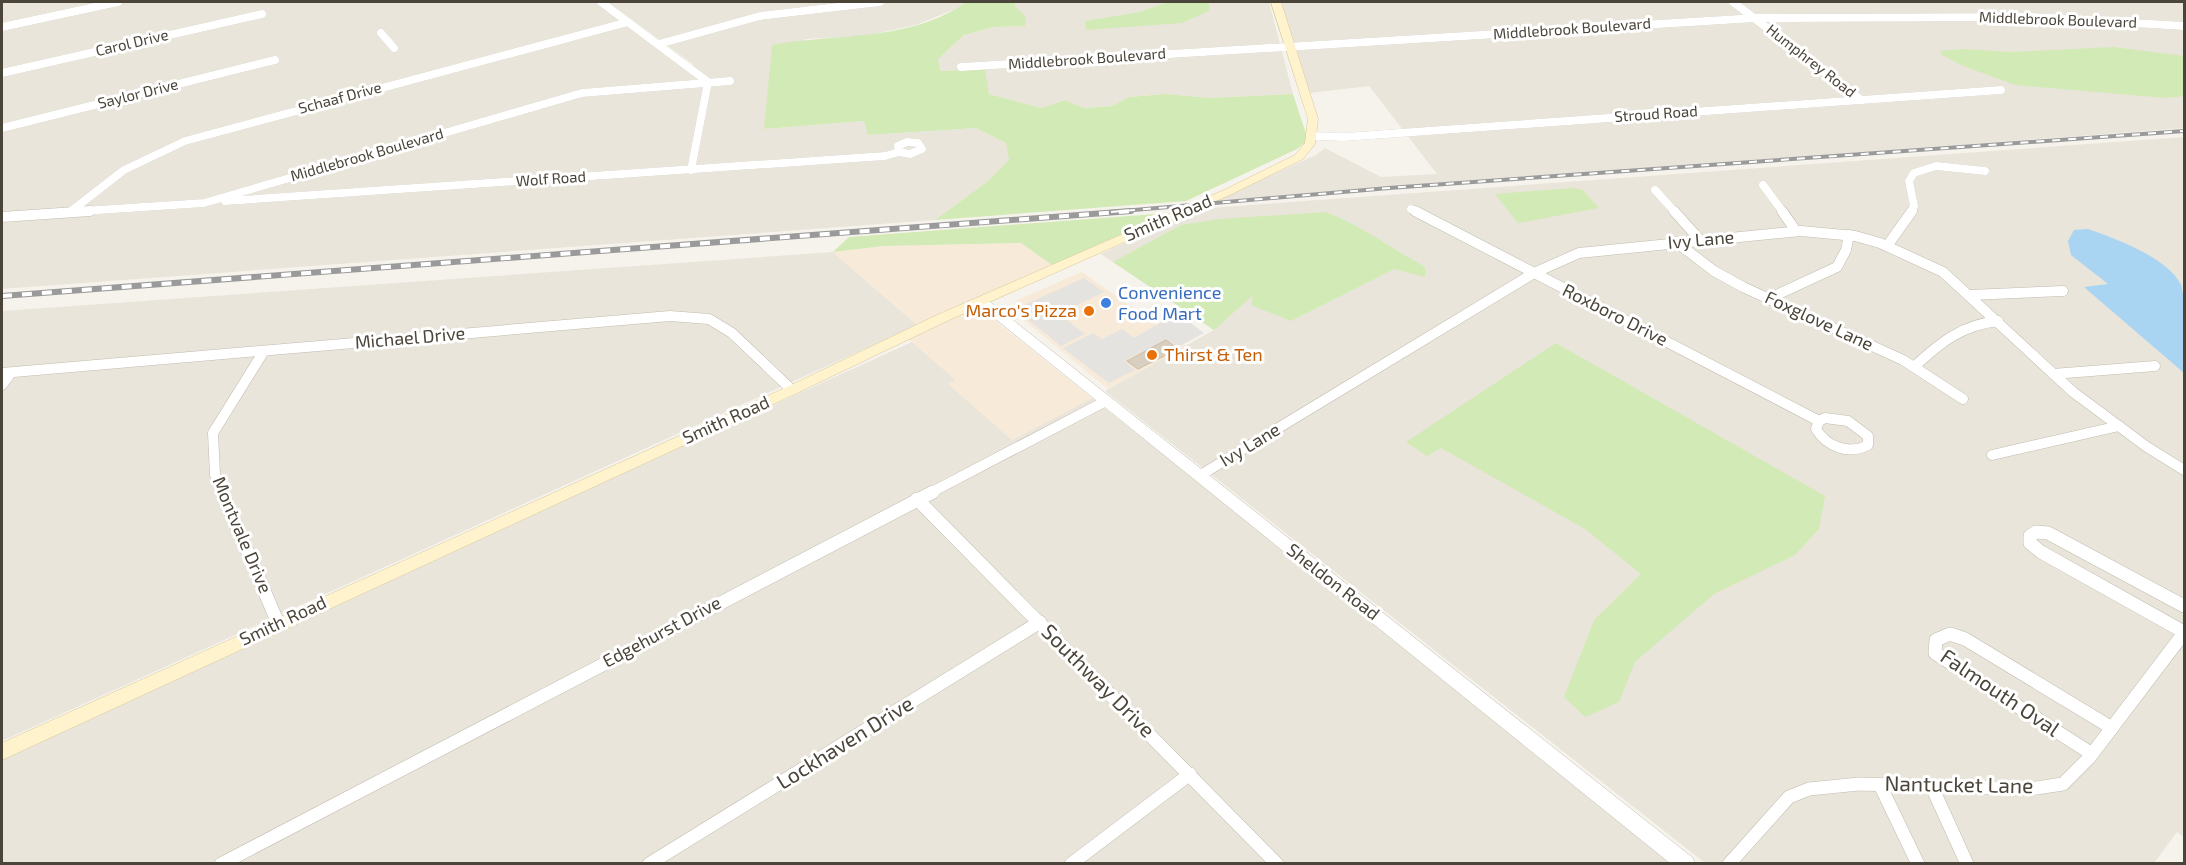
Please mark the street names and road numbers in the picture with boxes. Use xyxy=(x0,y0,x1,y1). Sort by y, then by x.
street label: Middlebrook Boulevard xyxy=(1979,7,2137,31)
street label: Middlebrook Boulevard xyxy=(1492,14,1651,42)
street label: Humphrey Road xyxy=(1763,20,1860,101)
street label: Carol Drive xyxy=(94,25,170,59)
street label: Middlebrook Boulevard xyxy=(1007,44,1166,72)
street label: Saylor Drive xyxy=(96,74,180,112)
street label: Schaaf Drive xyxy=(296,77,383,117)
street label: Stroud Road xyxy=(1614,101,1698,125)
street label: Middlebrook Boulevard xyxy=(288,124,445,184)
street label: Wolf Road xyxy=(515,167,587,189)
street label: Smith Road xyxy=(1120,189,1215,245)
street label: Ivy Lane xyxy=(1667,225,1735,253)
street label: Roxboro Drive xyxy=(1559,278,1672,350)
street label: Foxglove Lane xyxy=(1762,285,1877,355)
street label: Michael Drive xyxy=(354,321,466,353)
street label: Smith Road xyxy=(679,390,773,448)
street label: Ivy Lane xyxy=(1215,418,1284,471)
street label: Montvale Drive xyxy=(208,473,277,596)
street label: Sheldon Road xyxy=(1283,538,1385,624)
street label: Smith Road xyxy=(236,590,329,650)
street label: Edgehurst Drive xyxy=(599,591,724,672)
street label: Southway Drive xyxy=(1037,618,1161,742)
street label: Falmouth Oval xyxy=(1936,643,2066,741)
street label: Lockhaven Drive xyxy=(771,690,917,794)
street label: Nantucket Lane xyxy=(1884,770,2034,797)

